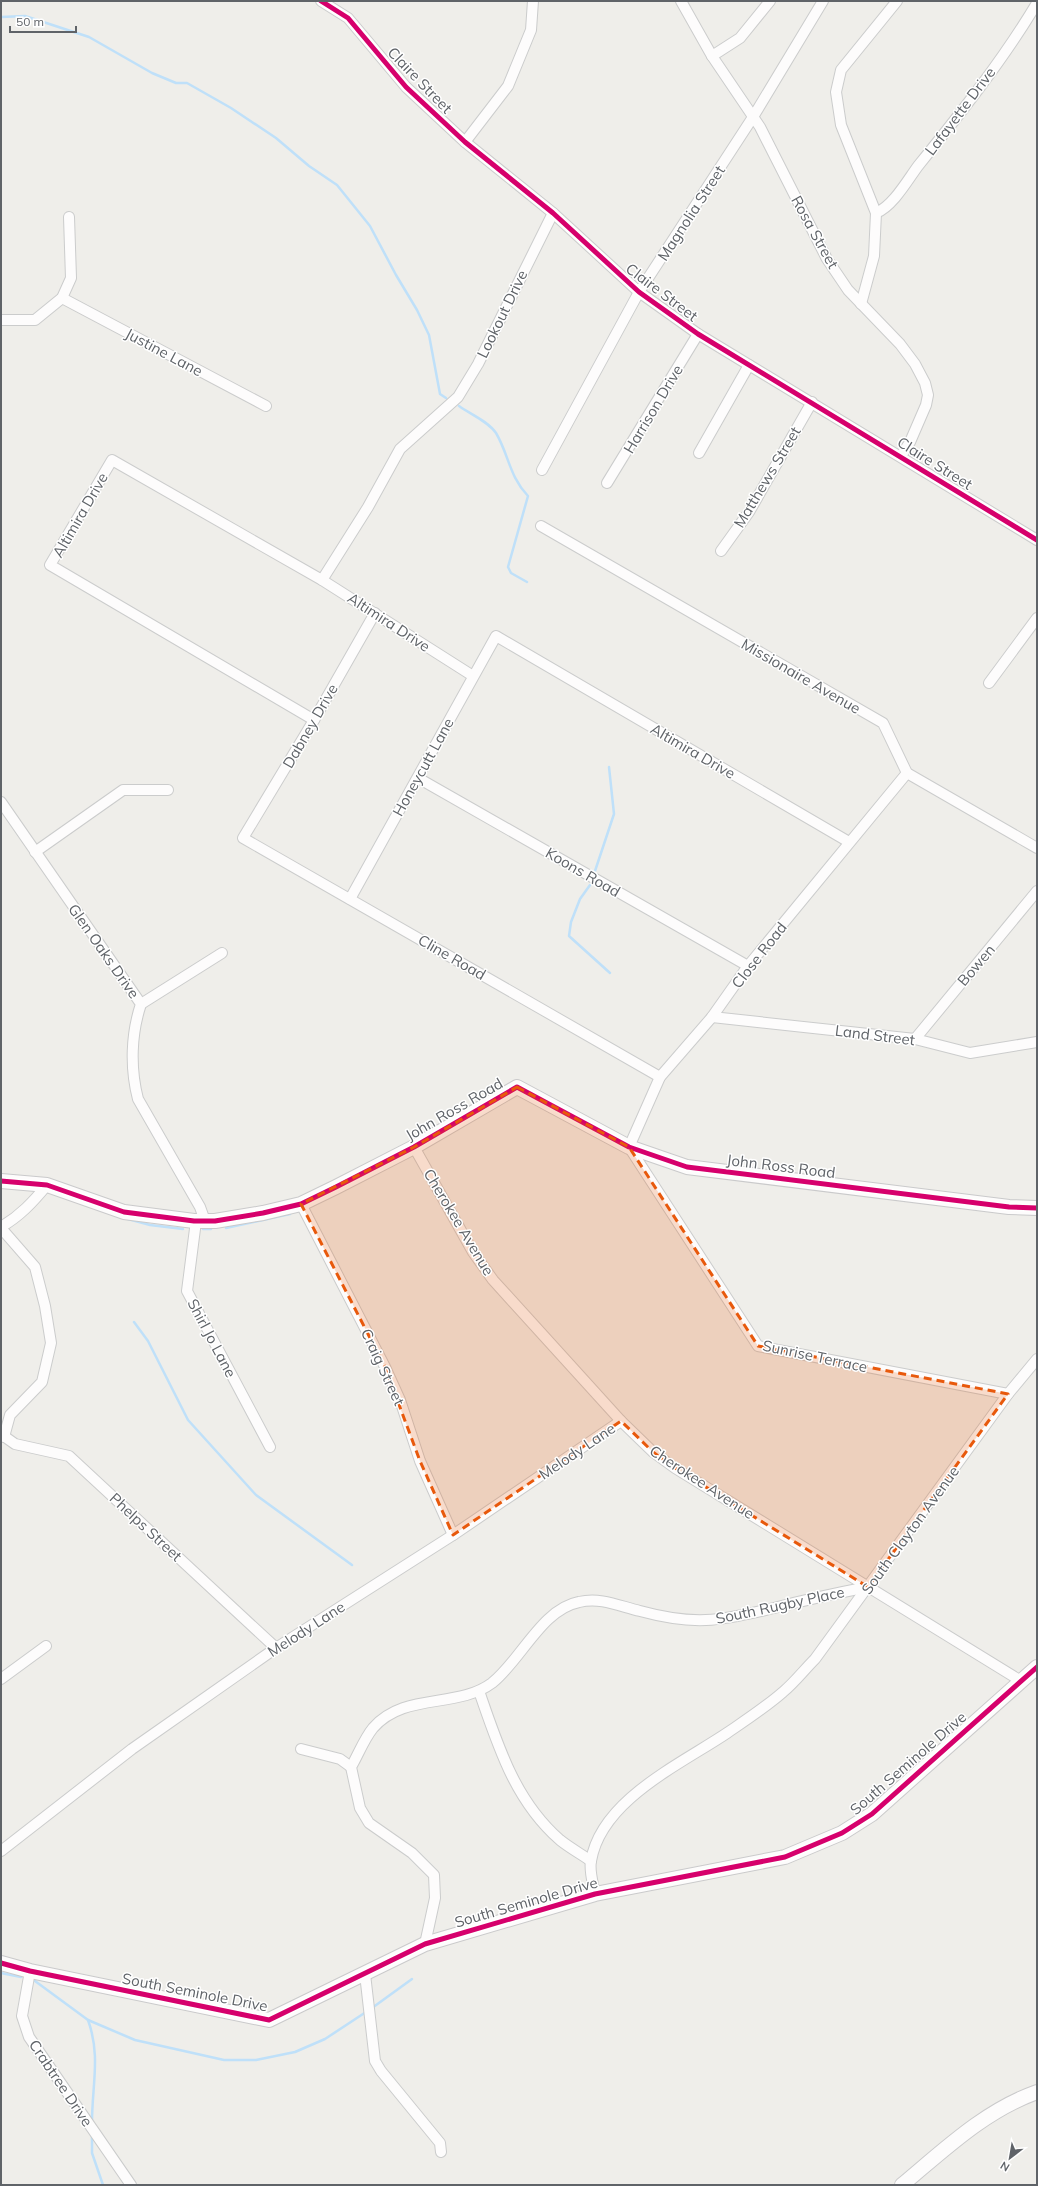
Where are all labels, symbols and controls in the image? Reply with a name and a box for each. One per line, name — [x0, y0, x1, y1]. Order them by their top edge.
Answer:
scale bar — [10, 8, 76, 34]
text: 50 m — [16, 14, 44, 29]
street label: Claire Street — [384, 43, 456, 117]
street label: Lafayette Drive — [921, 63, 999, 159]
street label: Magnolia Street — [653, 162, 729, 264]
street label: Rosa Street — [787, 192, 843, 272]
street label: Claire Street — [622, 259, 702, 325]
street label: Lookout Drive — [473, 267, 531, 361]
street label: Justine Lane — [122, 324, 206, 380]
street label: Harrison Drive — [619, 361, 687, 457]
street label: Matthews Street — [729, 423, 805, 531]
street label: Claire Street — [894, 432, 976, 494]
street label: Altimira Drive — [48, 469, 112, 561]
street label: Altimira Drive — [344, 588, 434, 656]
street label: Missionaire Avenue — [738, 634, 864, 718]
street label: Dabney Drive — [278, 680, 342, 772]
street label: Honeycutt Lane — [388, 715, 458, 819]
street label: Altimira Drive — [647, 719, 739, 783]
street label: Koons Road — [542, 843, 624, 901]
street label: Glen Oaks Drive — [64, 900, 144, 1002]
street label: Close Road — [727, 918, 791, 992]
street label: Cline Road — [415, 930, 489, 984]
street label: Bowen — [953, 940, 999, 990]
street label: Land Street — [834, 1021, 916, 1049]
street label: John Ross Road — [402, 1073, 506, 1145]
street label: John Ross Road — [726, 1150, 836, 1182]
street label: Cherokee Avenue — [420, 1165, 498, 1279]
street label: Shirl Jo Lane — [183, 1295, 241, 1381]
street label: Craig Street — [357, 1326, 409, 1408]
street label: Sunrise Terrace — [761, 1336, 869, 1376]
street label: Melody Lane — [535, 1418, 619, 1484]
street label: Cherokee Avenue — [646, 1441, 758, 1523]
street label: South Clayton Avenue — [857, 1462, 963, 1598]
street label: Phelps Street — [106, 1489, 186, 1565]
street label: South Rugby Place — [714, 1582, 846, 1628]
street label: Melody Lane — [264, 1597, 348, 1661]
street label: South Seminole Drive — [846, 1707, 970, 1819]
street label: South Seminole Drive — [452, 1872, 600, 1932]
street label: South Seminole Drive — [121, 1969, 269, 2015]
street label: Crabtree Drive — [25, 2036, 97, 2130]
north arrow — [990, 2138, 1030, 2178]
text: N — [998, 2158, 1012, 2175]

